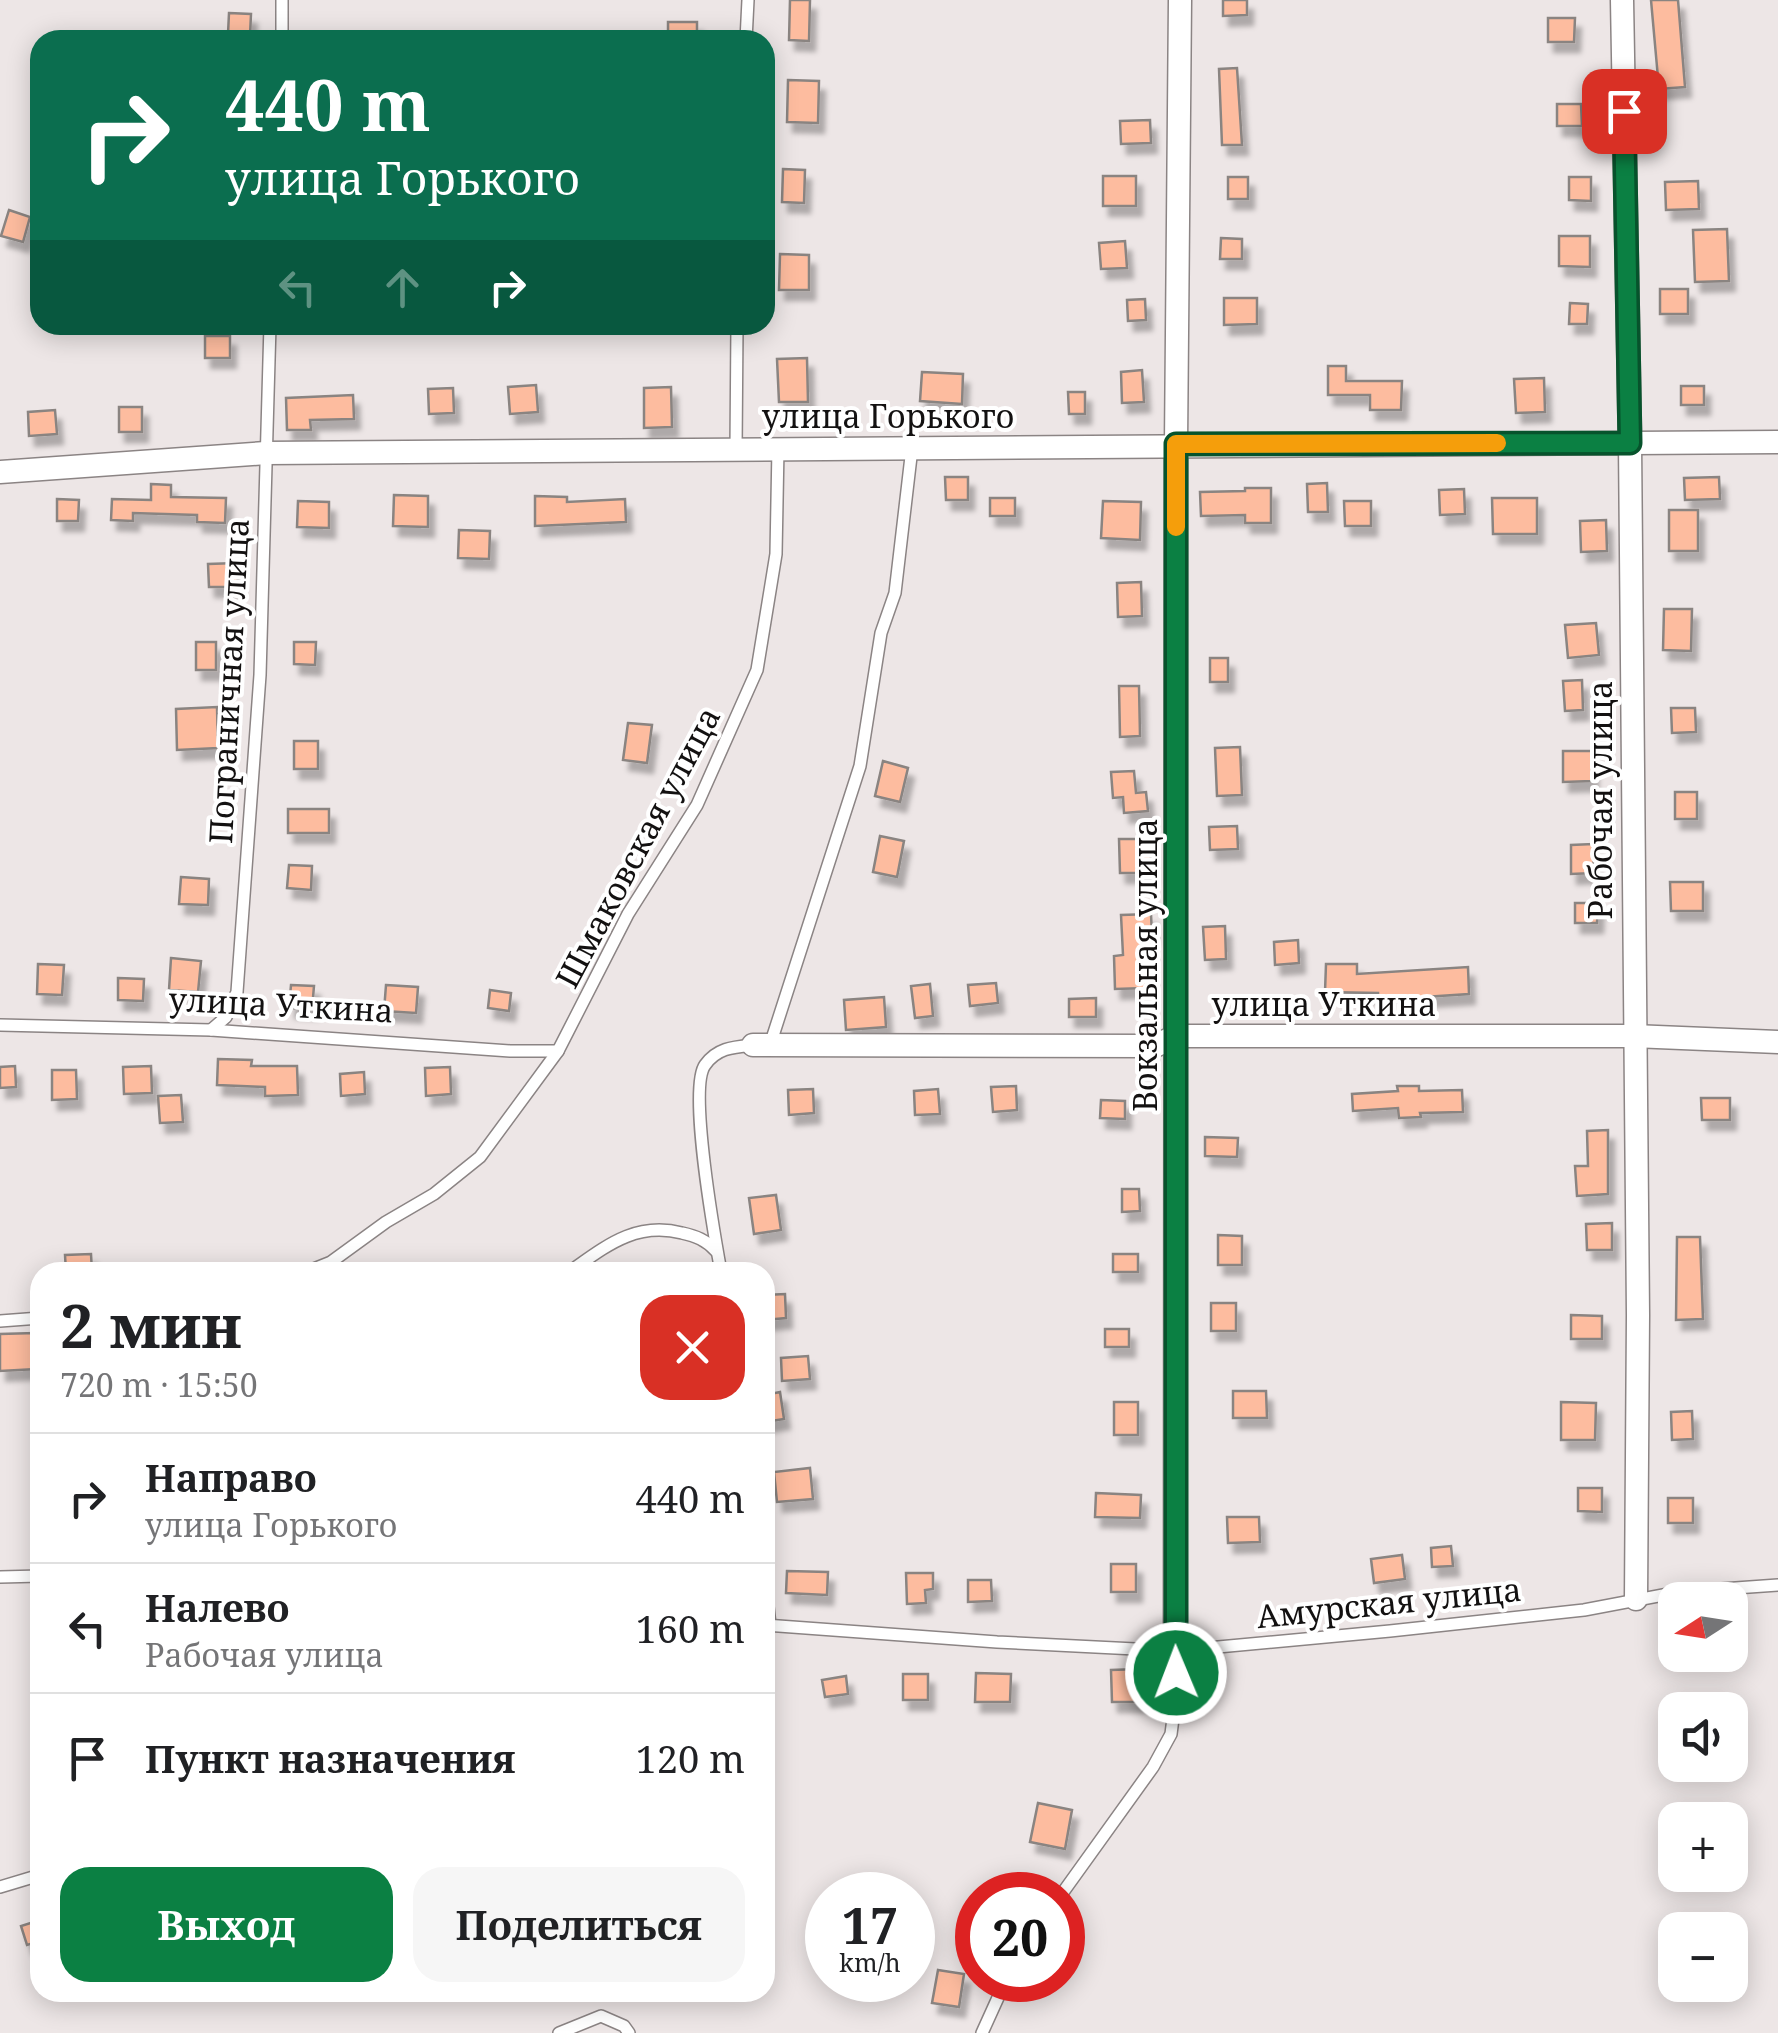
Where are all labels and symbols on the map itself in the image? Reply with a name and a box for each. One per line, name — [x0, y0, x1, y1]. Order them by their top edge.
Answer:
pin — [1582, 69, 1667, 154]
street label: улица Горького — [762, 394, 1014, 437]
street label: Пограничная улица — [198, 517, 258, 845]
street label: Рабочая улица — [1578, 681, 1621, 919]
street label: Шмаковская улица — [545, 699, 729, 995]
street label: Вокзальная улица — [1123, 818, 1166, 1112]
street label: улица Уткина — [167, 977, 395, 1031]
street label: улица Уткина — [1211, 982, 1437, 1025]
street label: Амурская улица — [1255, 1567, 1523, 1637]
north arrow — [1658, 1582, 1748, 1672]
position arrow — [1124, 1621, 1228, 1725]
speed limit sign: 20 — [955, 1872, 1085, 2002]

